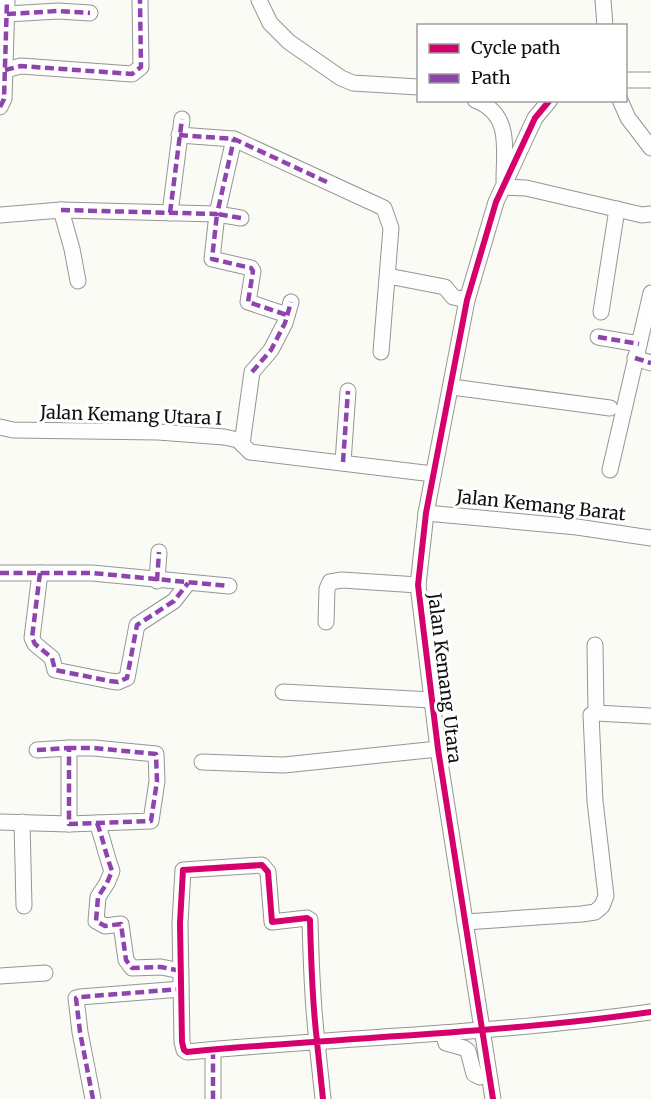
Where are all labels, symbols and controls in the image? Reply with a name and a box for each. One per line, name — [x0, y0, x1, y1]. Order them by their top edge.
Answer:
legend — [417, 24, 627, 102]
text: Cycle path — [471, 36, 561, 59]
text: Path — [471, 66, 511, 89]
street label: Jalan Kemang Utara I — [39, 400, 222, 430]
street label: Jalan Kemang Barat — [454, 485, 627, 525]
street label: Jalan Kemang Utara — [423, 591, 467, 765]

